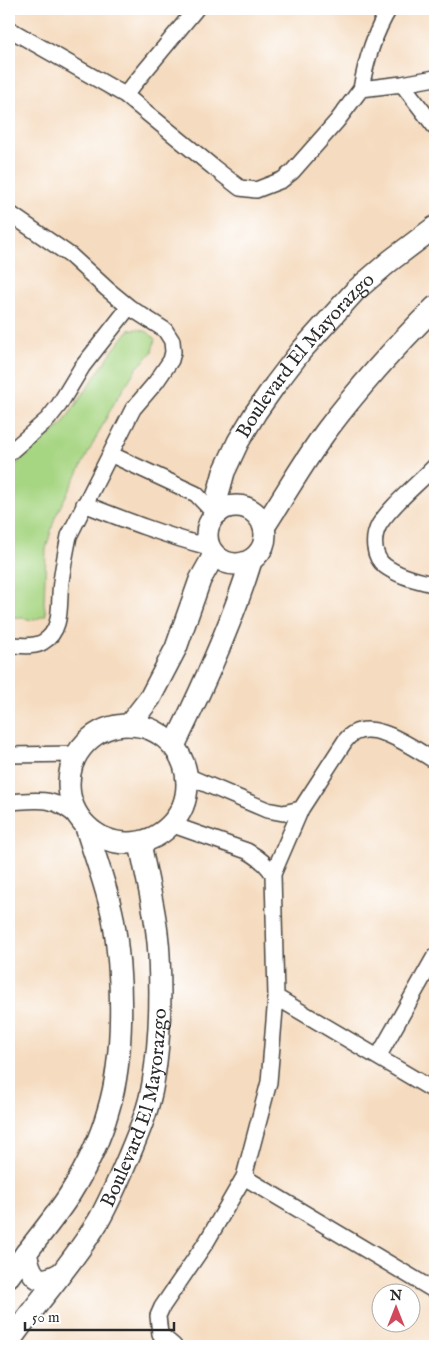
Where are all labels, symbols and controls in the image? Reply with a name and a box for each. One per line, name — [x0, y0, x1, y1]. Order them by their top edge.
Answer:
street label: Boulevard El Mayorazgo — [231, 267, 380, 443]
street label: Boulevard El Mayorazgo — [95, 1008, 172, 1211]
north arrow — [372, 1282, 422, 1332]
text: N — [389, 1287, 402, 1305]
scale bar — [25, 1300, 174, 1332]
text: 50 m — [32, 1308, 60, 1327]

